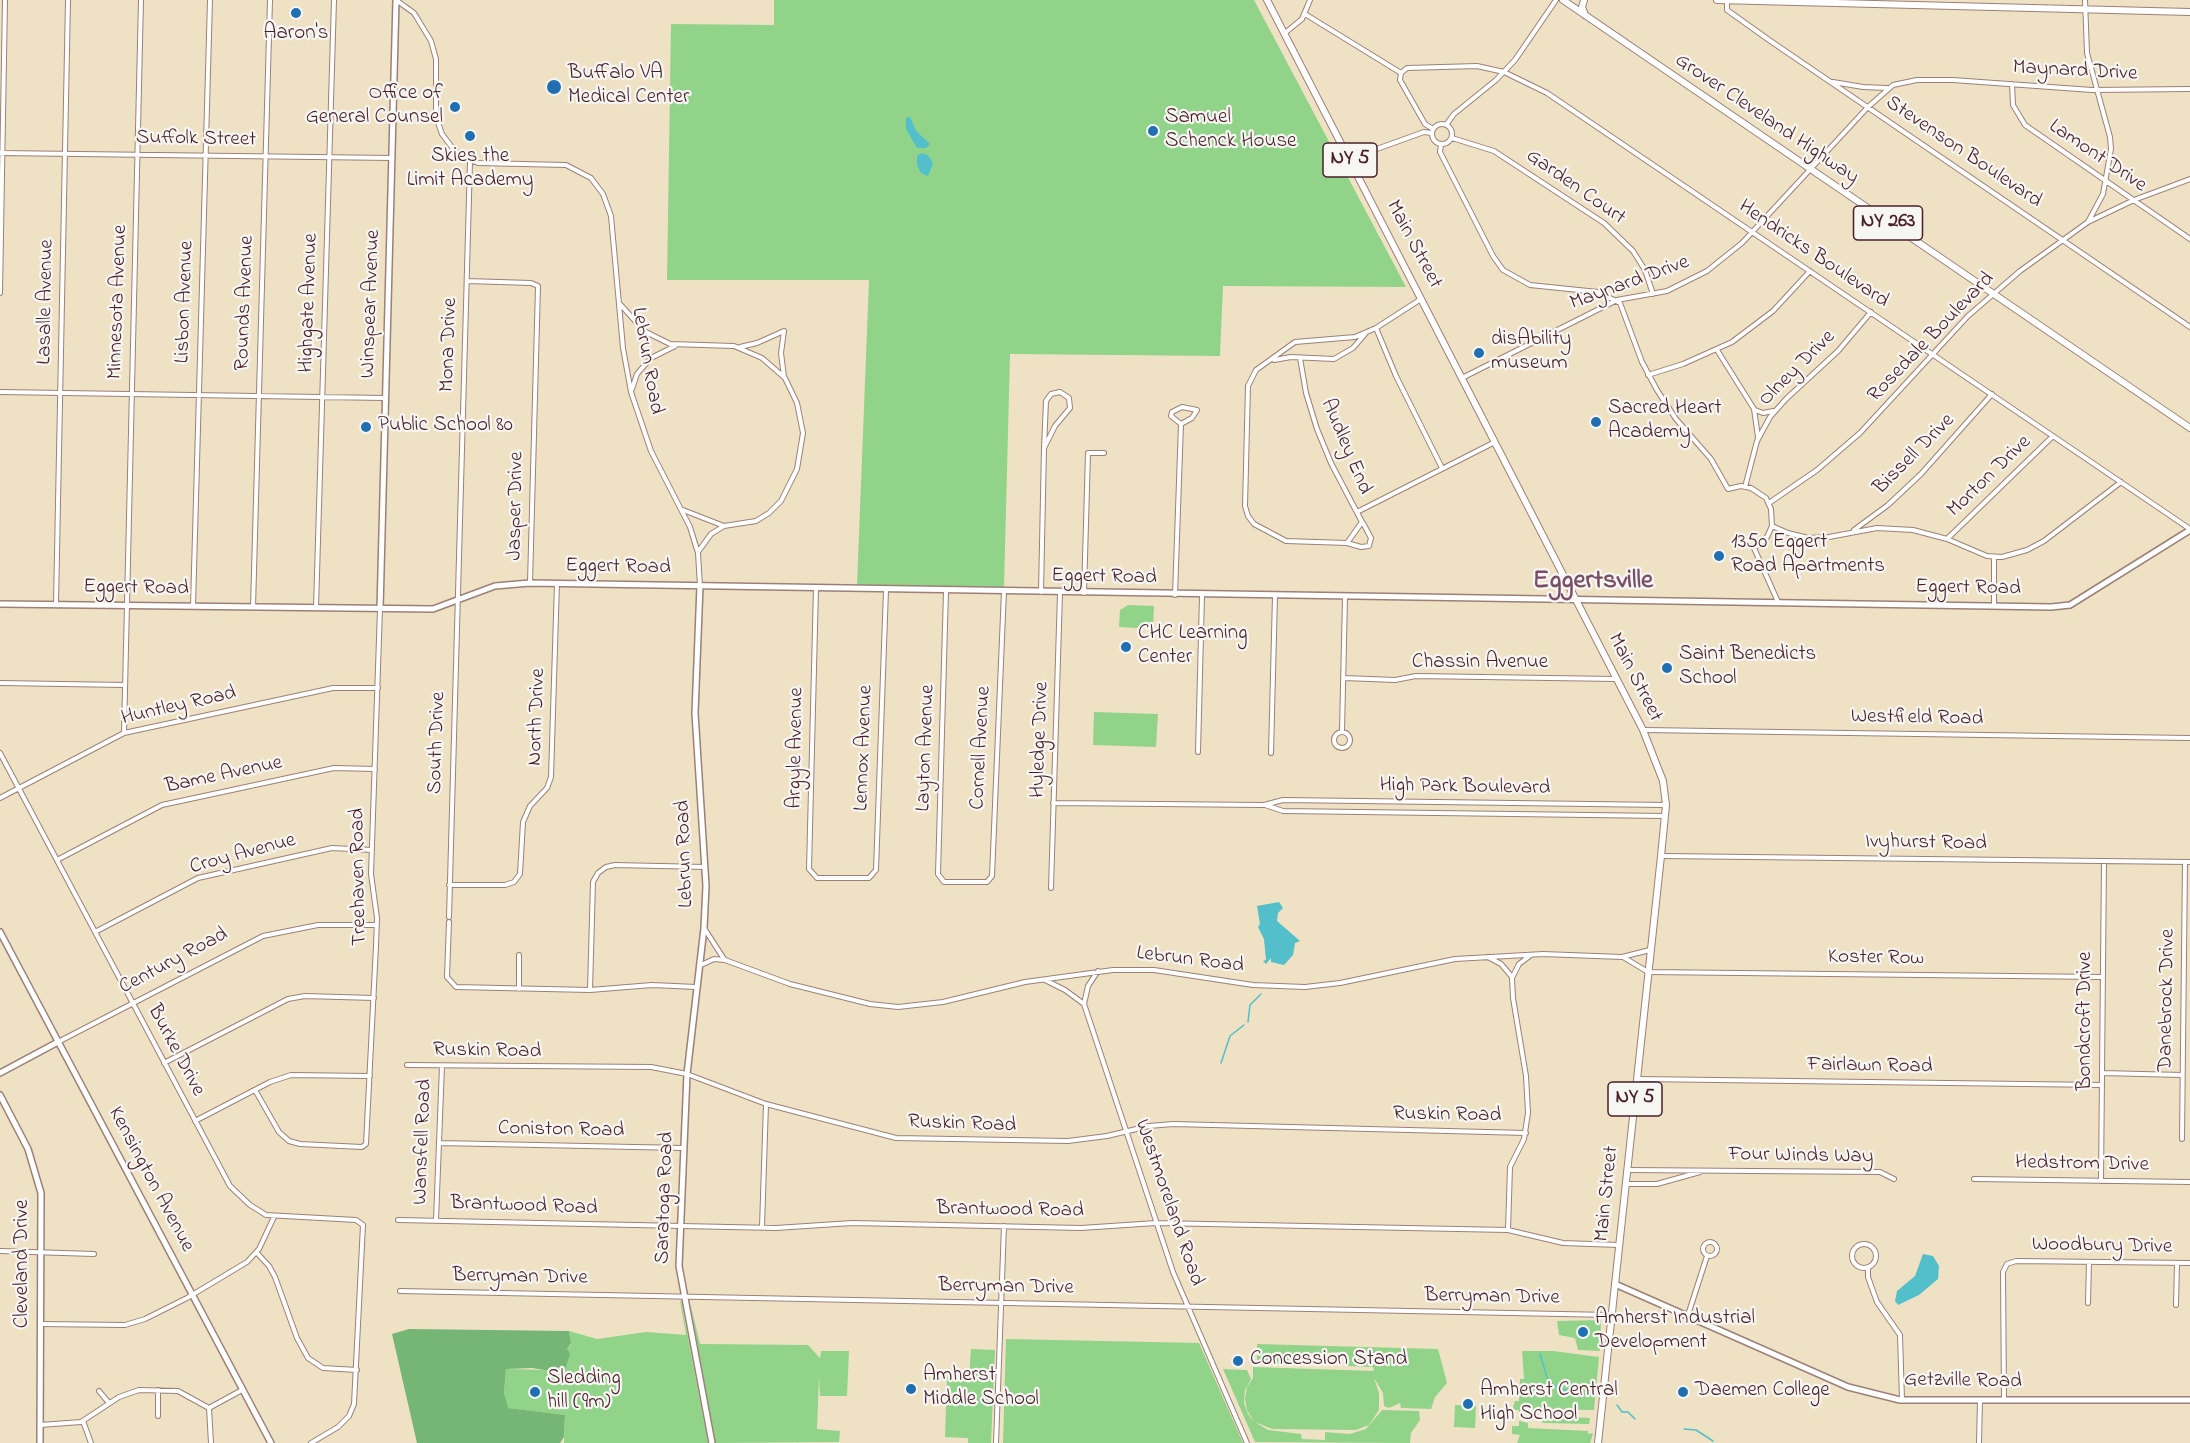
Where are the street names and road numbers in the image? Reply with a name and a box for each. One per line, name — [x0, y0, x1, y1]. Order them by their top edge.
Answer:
street label: Grover Cleveland Highway — [1669, 49, 1863, 191]
street label: Maynard Drive — [2012, 56, 2138, 88]
street label: Stevenson Boulevard — [1880, 91, 2046, 215]
street label: Lamont Drive — [2043, 115, 2151, 199]
street label: Suffolk Street — [136, 126, 256, 154]
road number: NY 5 — [1323, 143, 1377, 177]
street label: Garden Court — [1520, 144, 1630, 232]
street label: Hendricks Boulevard — [1733, 195, 1893, 315]
street label: Main Street — [1379, 197, 1447, 293]
road number: NY 263 — [1854, 206, 1922, 240]
street label: Minnesota Avenue — [104, 224, 134, 380]
street label: Winspear Avenue — [357, 229, 387, 379]
street label: Highgate Avenue — [295, 233, 325, 373]
street label: Rounds Avenue — [231, 235, 261, 371]
street label: Lasalle Avenue — [33, 239, 61, 365]
street label: Lisbon Avenue — [171, 240, 201, 364]
street label: Maynard Drive — [1567, 251, 1693, 317]
street label: Rosedale Boulevard — [1863, 268, 2001, 408]
street label: Mona Drive — [436, 297, 464, 393]
street label: Lebrun Road — [624, 306, 668, 416]
street label: Olney Drive — [1754, 325, 1842, 413]
street label: Audley End — [1314, 395, 1376, 499]
street label: Bissell Drive — [1869, 409, 1961, 501]
street label: Morton Drive — [1943, 431, 2037, 523]
street label: Jasper Drive — [503, 451, 531, 561]
street label: Eggert Road — [565, 554, 671, 582]
street label: Eggert Road — [1051, 564, 1157, 592]
street label: Eggert Road — [83, 575, 189, 603]
street label: Eggert Road — [1915, 575, 2021, 603]
street label: Main Street — [1601, 629, 1667, 727]
street label: Chassin Avenue — [1412, 651, 1548, 677]
street label: North Drive — [524, 668, 552, 766]
street label: Hyledge Drive — [1026, 681, 1056, 799]
street label: Huntley Road — [119, 682, 239, 732]
street label: Lennox Avenue — [850, 684, 880, 812]
street label: Layton Avenue — [912, 684, 942, 812]
street label: Cornell Avenue — [966, 686, 998, 810]
street label: Argyle Avenue — [783, 687, 811, 809]
street label: South Drive — [424, 691, 452, 795]
street label: Westfield Road — [1850, 705, 1984, 733]
street label: Bame Avenue — [163, 751, 285, 801]
street label: High Park Boulevard — [1379, 774, 1551, 802]
street label: Lebrun Road — [672, 800, 700, 908]
street label: Treehaven Road — [346, 808, 374, 946]
street label: Croy Avenue — [187, 829, 299, 881]
street label: Ivyhurst Road — [1865, 830, 1987, 858]
street label: Century Road — [115, 923, 233, 1001]
street label: Danebrock Drive — [2154, 928, 2182, 1072]
street label: Lebrun Road — [1135, 942, 1245, 980]
street label: Koster Row — [1828, 946, 1924, 972]
street label: Bondcroft Drive — [2074, 951, 2100, 1091]
street label: Burke Drive — [140, 1001, 210, 1101]
street label: Ruskin Road — [433, 1038, 541, 1066]
street label: Fairlawn Road — [1807, 1053, 1933, 1081]
street label: Wansfell Road — [409, 1079, 439, 1205]
road number: NY 5 — [1608, 1082, 1662, 1116]
street label: Ruskin Road — [1393, 1102, 1501, 1130]
street label: Kensington Avenue — [101, 1103, 199, 1257]
street label: Ruskin Road — [907, 1111, 1017, 1139]
street label: Westmoreland Road — [1128, 1116, 1208, 1290]
street label: Coniston Road — [498, 1117, 624, 1145]
street label: Saratoga Road — [651, 1131, 681, 1265]
street label: Four Winds Way — [1728, 1143, 1874, 1171]
street label: Main Street — [1590, 1145, 1626, 1243]
street label: Hedstrom Drive — [2015, 1151, 2149, 1179]
street label: Brantwood Road — [450, 1192, 598, 1222]
street label: Brantwood Road — [936, 1197, 1084, 1225]
street label: Cleveland Drive — [11, 1200, 37, 1328]
street label: Woodbury Drive — [2032, 1233, 2172, 1261]
street label: Berryman Drive — [452, 1264, 588, 1292]
street label: Berryman Drive — [938, 1274, 1074, 1302]
street label: Berryman Drive — [1424, 1284, 1560, 1312]
street label: Getzville Road — [1904, 1368, 2022, 1396]

